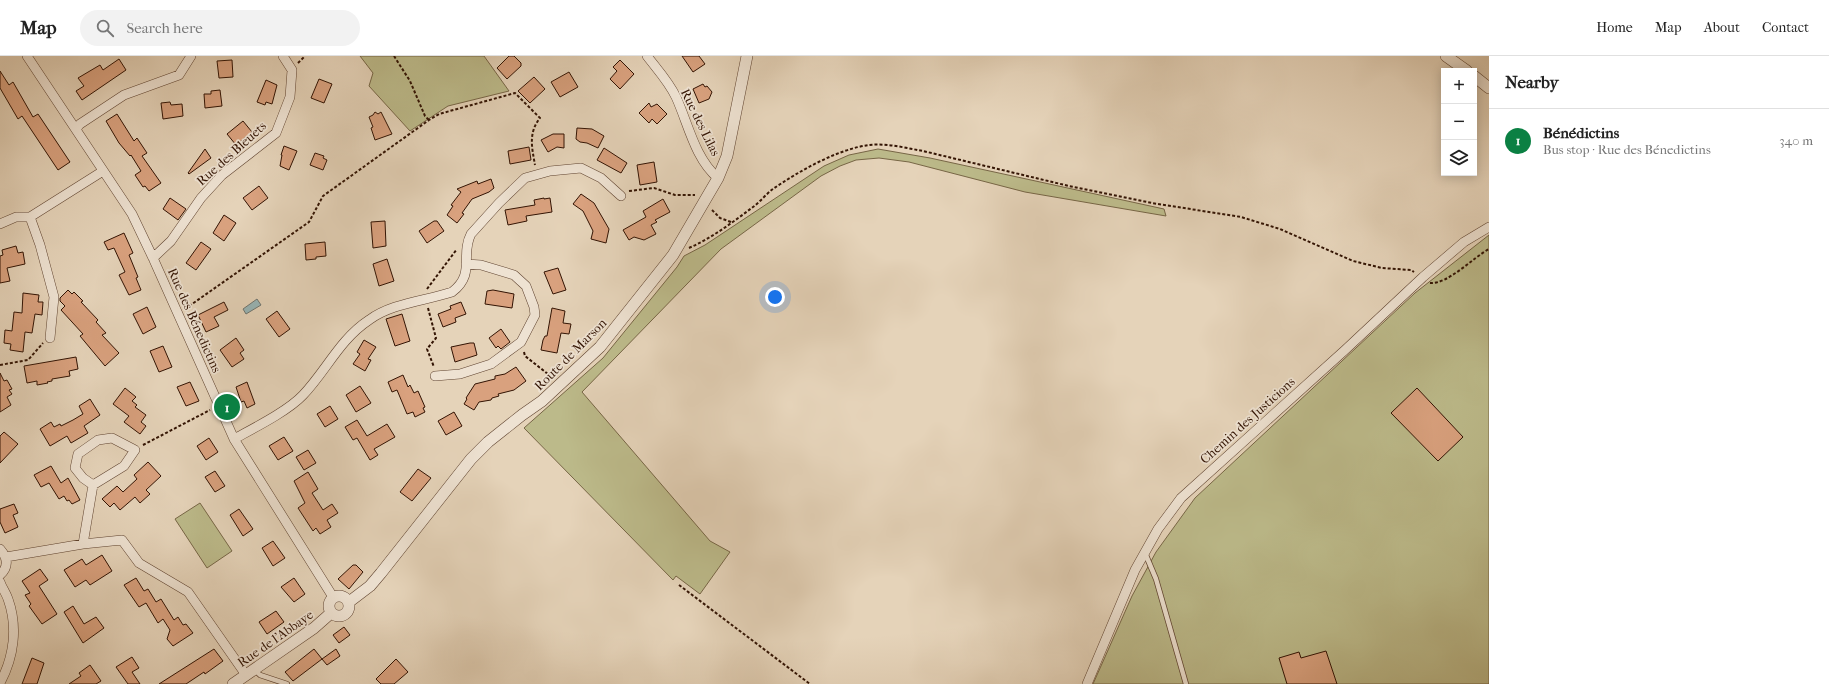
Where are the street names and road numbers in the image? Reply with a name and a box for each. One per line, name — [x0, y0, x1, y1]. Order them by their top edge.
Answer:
street label: Rue des Lilas — [678, 86, 723, 158]
street label: Rue des Bleuets — [193, 118, 269, 189]
street label: Rue des Bénedictins — [165, 266, 224, 375]
street label: Route de Marson — [531, 315, 610, 393]
street label: Chemin des Justicions — [1197, 374, 1298, 467]
street label: Rue de l'Abbaye — [235, 607, 316, 670]

